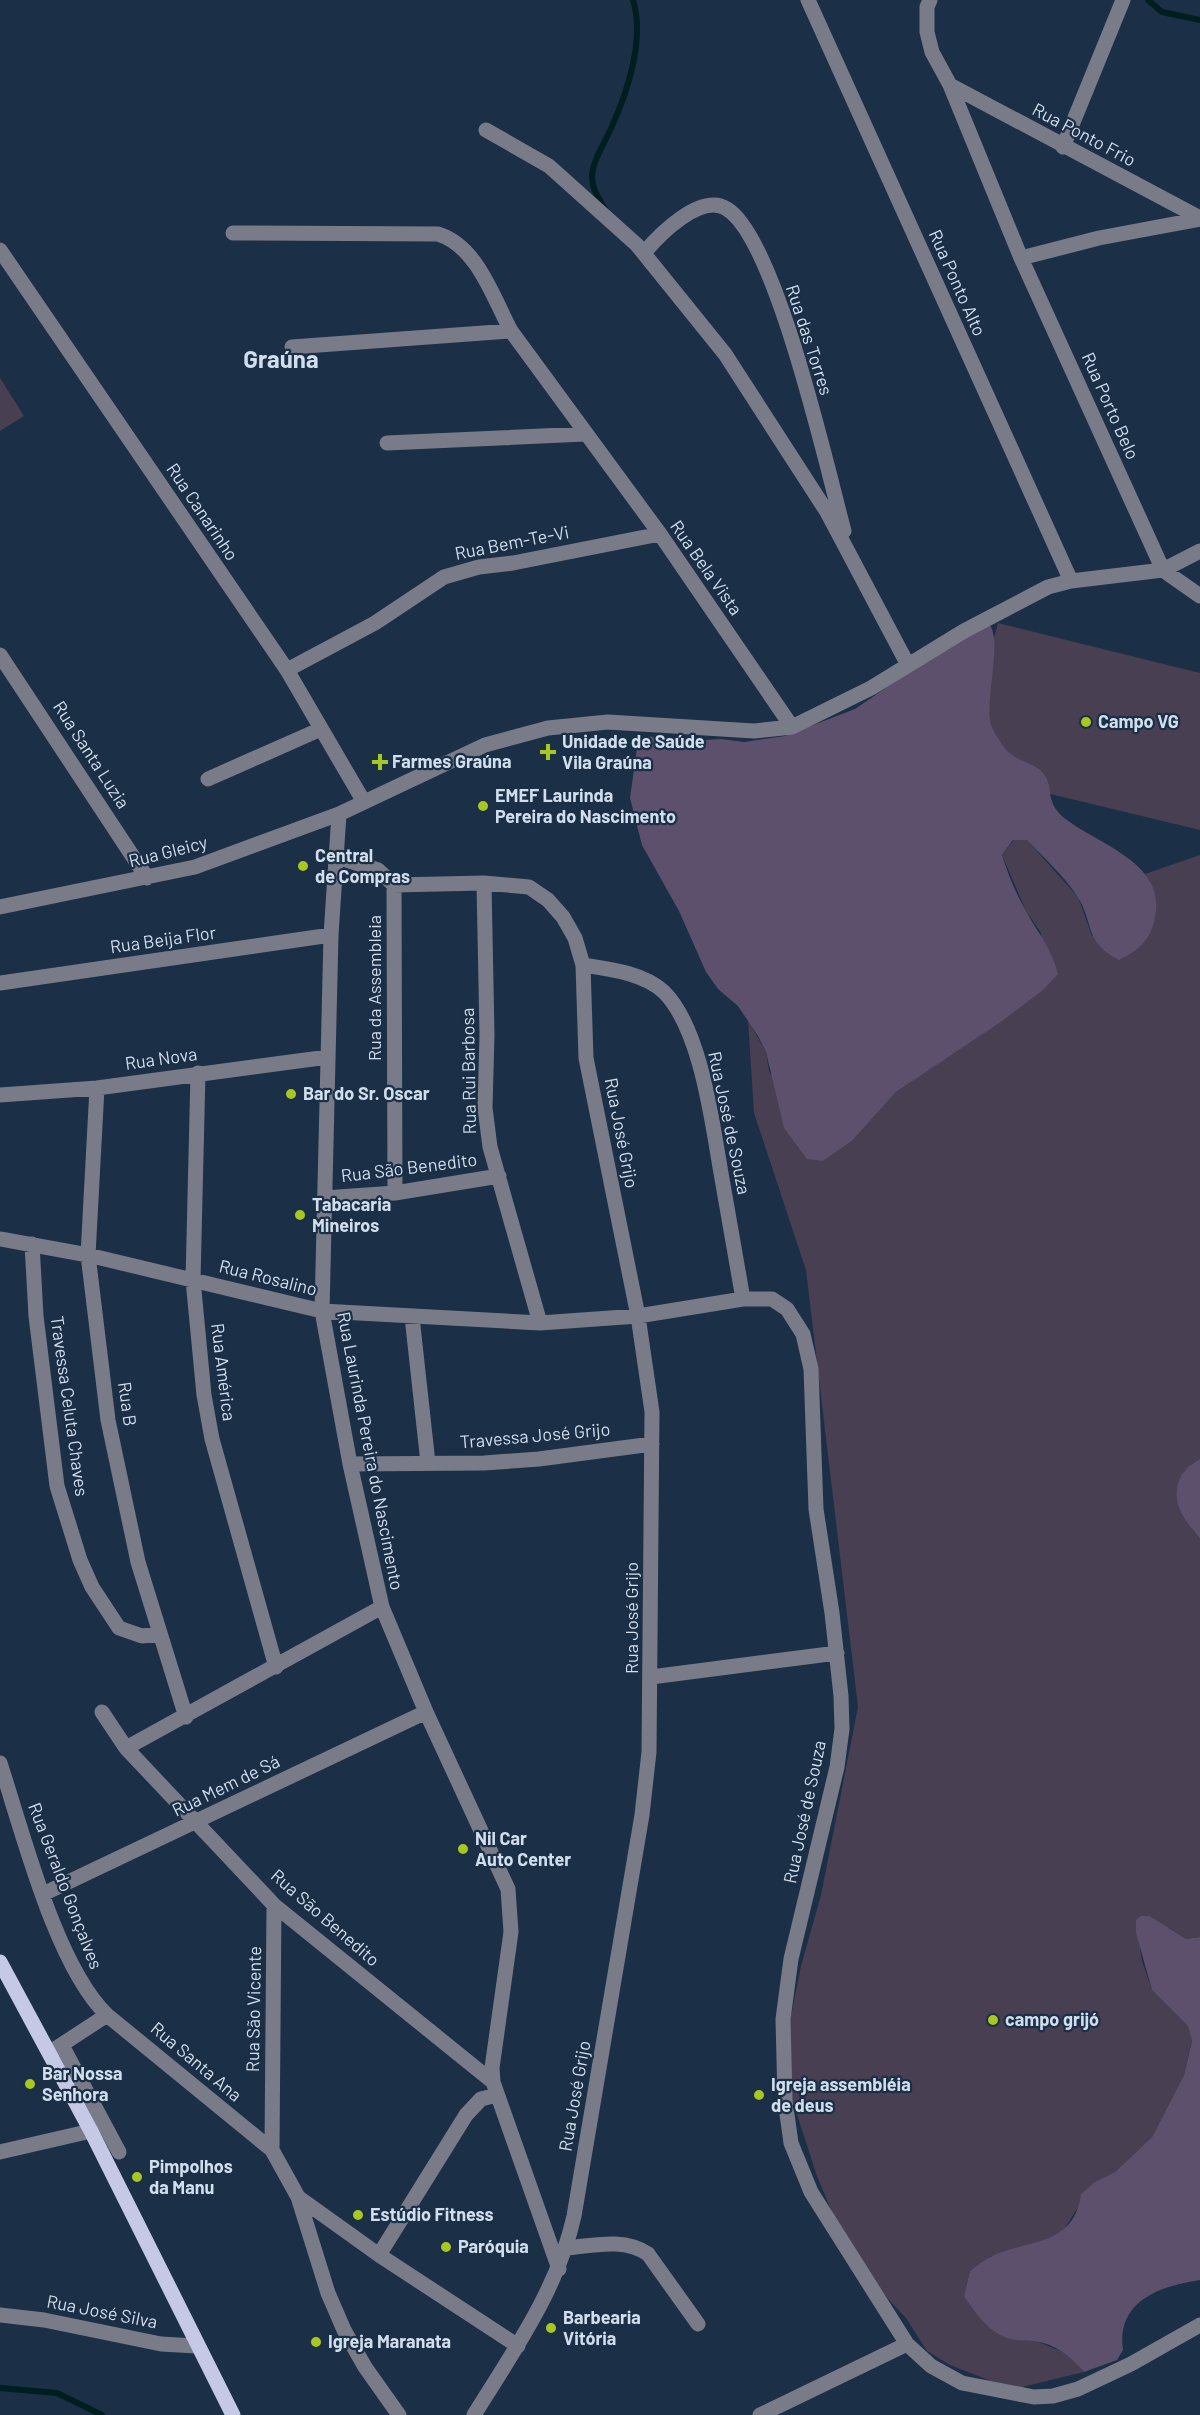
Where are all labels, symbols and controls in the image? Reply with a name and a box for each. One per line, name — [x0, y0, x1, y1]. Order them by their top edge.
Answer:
street label: Rua Ponto Frio — [1029, 98, 1140, 171]
street label: Rua Ponto Alto — [925, 226, 991, 339]
street label: Rua das Torres — [782, 282, 838, 398]
district label: Graúna — [243, 344, 319, 373]
street label: Rua Porto Belo — [1077, 349, 1144, 463]
street label: Rua Canarinho — [162, 459, 243, 564]
street label: Rua Bela Vista — [666, 516, 748, 619]
street label: Rua Bem-Te-Vi — [453, 520, 571, 564]
street label: Rua Santa Luzia — [49, 697, 135, 812]
place label: Campo VG — [1098, 710, 1179, 732]
marker: Campo VG — [1079, 715, 1093, 729]
place label: Unidade de Saúde Vila Graúna — [562, 730, 705, 773]
marker: Unidade de Saúde Vila Graúna — [539, 743, 557, 761]
place label: Farmes Graúna — [392, 750, 511, 772]
marker: Farmes Graúna — [373, 755, 387, 769]
place label: EMEF Laurinda Pereira do Nascimento — [495, 784, 676, 827]
marker: EMEF Laurinda Pereira do Nascimento — [476, 799, 490, 813]
street label: Rua Gleicy — [126, 831, 209, 871]
place label: Central de Compras — [315, 844, 410, 887]
marker: Central de Compras — [296, 859, 310, 873]
street label: Rua da Assembleia — [363, 915, 385, 1061]
street label: Rua Beija Flor — [108, 921, 218, 957]
street label: Rua Rui Barbosa — [456, 1008, 480, 1135]
street label: Rua Nova — [123, 1042, 198, 1074]
street label: Rua José de Souza — [704, 1049, 756, 1196]
street label: Rua José Grijo — [601, 1076, 643, 1190]
place label: Bar do Sr. Oscar — [303, 1082, 430, 1104]
marker: Bar do Sr. Oscar — [284, 1087, 298, 1101]
street label: Rua São Benedito — [340, 1148, 478, 1186]
place label: Tabacaria Mineiros — [312, 1193, 391, 1236]
marker: Tabacaria Mineiros — [293, 1208, 307, 1222]
street label: Rua Rosalino — [217, 1254, 320, 1300]
street label: Rua Laurinda Pereira do Nascimento — [333, 1310, 409, 1592]
street label: Travessa Celuta Chaves — [46, 1314, 94, 1498]
street label: Rua América — [207, 1322, 241, 1422]
street label: Rua B — [114, 1380, 142, 1428]
street label: Travessa José Grijo — [459, 1417, 611, 1453]
street label: Rua José Grijo — [620, 1562, 642, 1674]
street label: Rua José de Souza — [778, 1738, 830, 1885]
street label: Rua Mem de Sá — [168, 1750, 283, 1821]
street label: Rua Geraldo Gonçalves — [24, 1799, 108, 1972]
place label: Nil Car Auto Center — [475, 1827, 571, 1870]
marker: Nil Car Auto Center — [456, 1842, 470, 1856]
street label: Rua São Benedito — [267, 1864, 385, 1970]
street label: Rua São Vicente — [241, 1946, 265, 2072]
place label: campo grijó — [1005, 2008, 1099, 2030]
marker: campo grijó — [986, 2013, 1000, 2027]
street label: Rua Santa Ana — [147, 2017, 247, 2106]
street label: Rua José Grijo — [553, 2039, 595, 2153]
place label: Bar Nossa Senhora — [42, 2062, 123, 2105]
place label: Igreja assembléia de deus — [771, 2073, 911, 2116]
marker: Bar Nossa Senhora — [23, 2077, 37, 2091]
marker: Igreja assembléia de deus — [752, 2088, 766, 2102]
place label: Pimpolhos da Manu — [149, 2155, 233, 2198]
marker: Pimpolhos da Manu — [130, 2170, 144, 2184]
place label: Estúdio Fitness — [370, 2203, 494, 2225]
marker: Estúdio Fitness — [351, 2208, 365, 2222]
place label: Paróquia — [458, 2235, 529, 2257]
marker: Paróquia — [439, 2240, 453, 2254]
street label: Rua José Silva — [45, 2290, 159, 2333]
place label: Barbearia Vitória — [563, 2306, 641, 2349]
marker: Barbearia Vitória — [544, 2321, 558, 2335]
place label: Igreja Maranata — [328, 2330, 451, 2352]
marker: Igreja Maranata — [309, 2335, 323, 2349]

